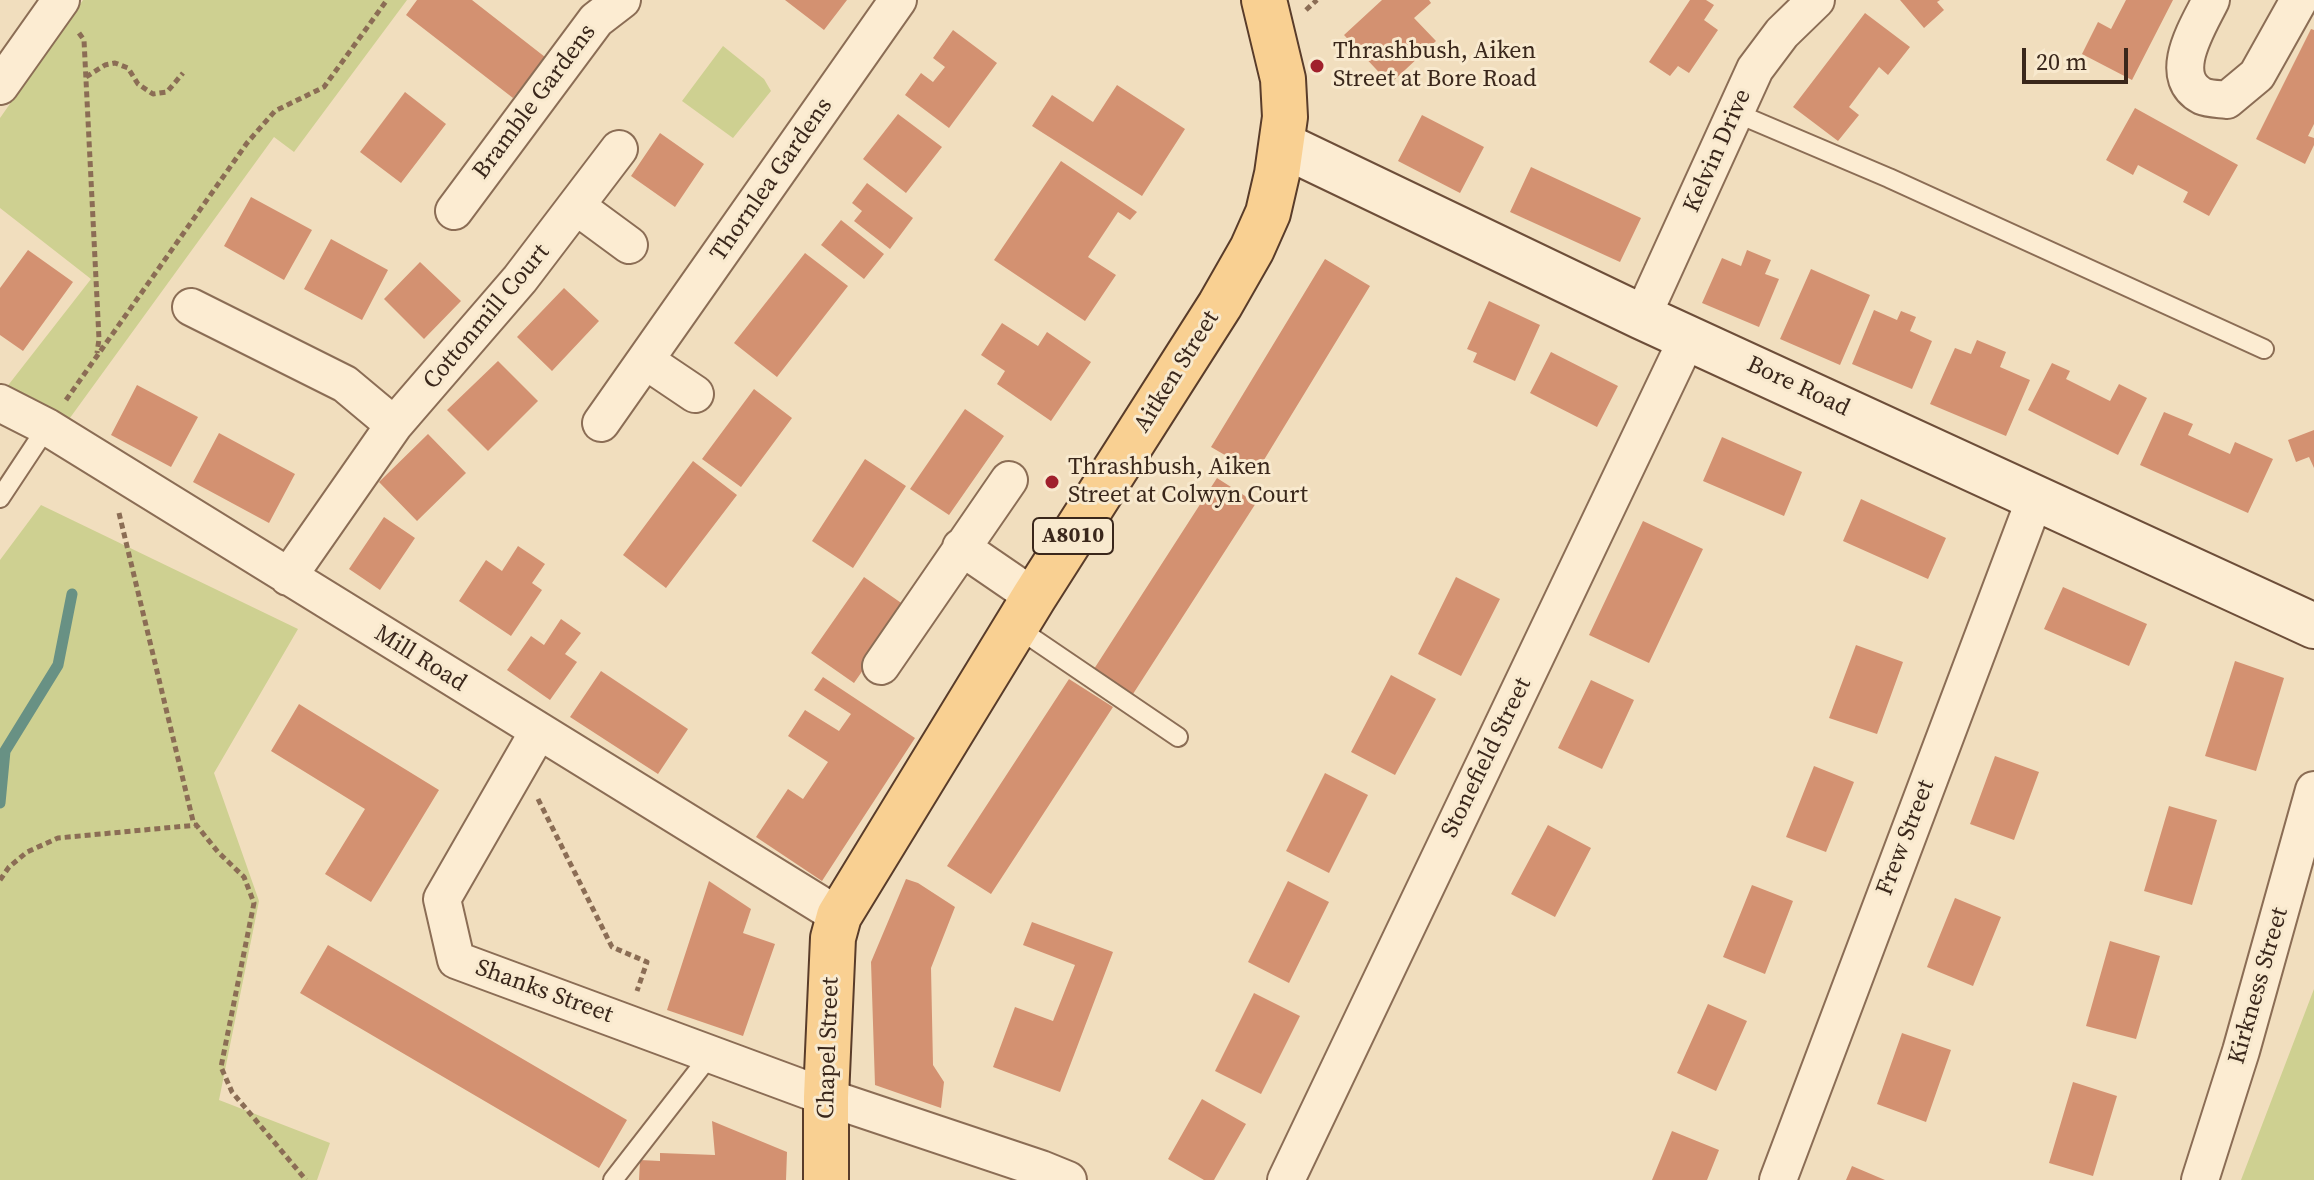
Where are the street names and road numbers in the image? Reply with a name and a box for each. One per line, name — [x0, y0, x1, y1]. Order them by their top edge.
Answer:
street label: Bramble Gardens — [467, 19, 603, 185]
street label: Kelvin Drive — [1678, 85, 1758, 217]
street label: Thornlea Gardens — [705, 93, 839, 267]
street label: Cottonmill Court — [418, 239, 556, 395]
street label: Aitken Street — [1128, 306, 1226, 438]
street label: Bore Road — [1742, 351, 1854, 423]
road number: A8010 — [1033, 518, 1113, 554]
street label: Mill Road — [369, 619, 471, 699]
street label: Stonefield Street — [1436, 673, 1538, 843]
street label: Frew Street — [1871, 776, 1941, 900]
street label: Kirkness Street — [2223, 904, 2295, 1068]
street label: Shanks Street — [471, 954, 617, 1030]
street label: Chapel Street — [812, 977, 846, 1119]

